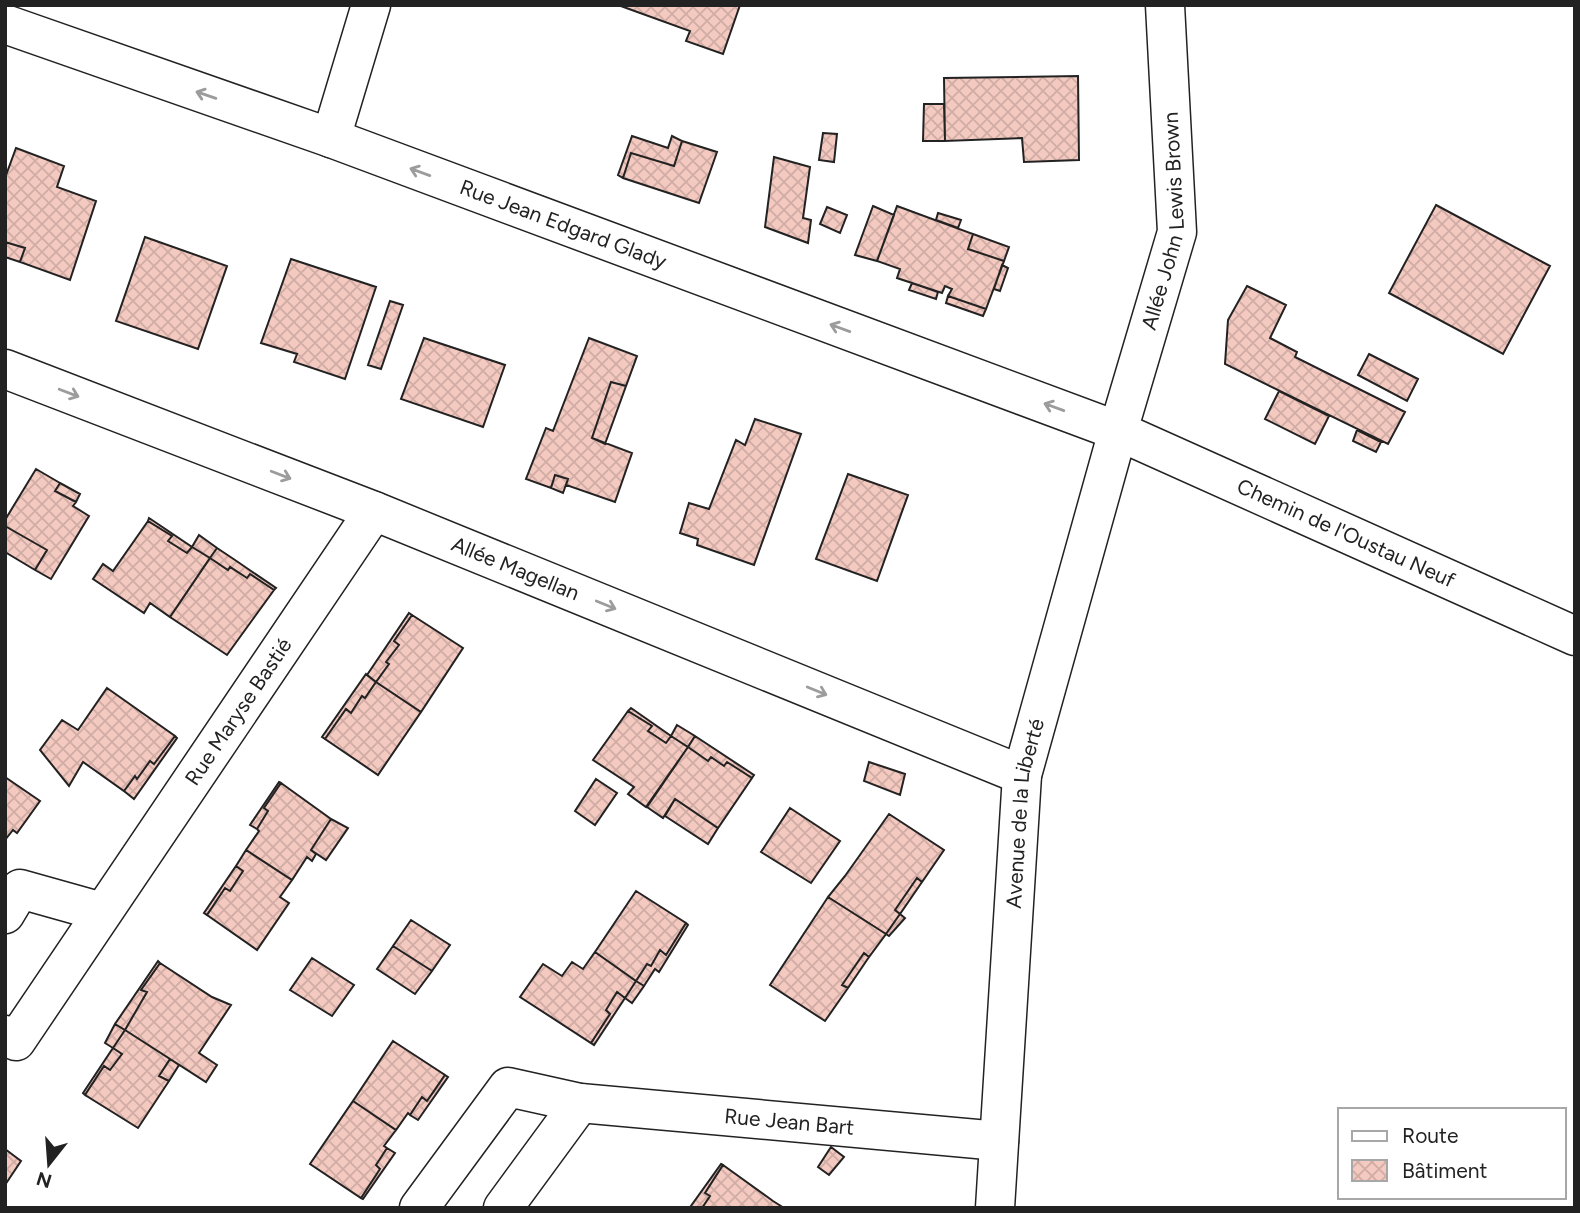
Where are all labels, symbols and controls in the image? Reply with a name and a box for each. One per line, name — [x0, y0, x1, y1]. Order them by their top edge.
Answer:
one-way arrow — [196, 88, 218, 100]
street label: Allée John Lewis Brown — [1136, 111, 1189, 333]
one-way arrow — [410, 165, 432, 177]
street label: Rue Jean Edgard Glady — [456, 174, 670, 274]
one-way arrow — [830, 321, 852, 333]
one-way arrow — [57, 388, 79, 401]
one-way arrow — [1043, 400, 1065, 412]
one-way arrow — [270, 470, 292, 483]
street label: Chemin de l'Oustau Neuf — [1233, 473, 1459, 593]
street label: Allée Magellan — [448, 531, 583, 605]
one-way arrow — [595, 600, 616, 613]
street label: Rue Maryse Bastié — [179, 633, 297, 790]
one-way arrow — [805, 686, 827, 699]
street label: Avenue de la Liberté — [1001, 716, 1049, 909]
street label: Rue Jean Bart — [723, 1103, 855, 1140]
legend — [1338, 1108, 1566, 1199]
text: Route — [1402, 1123, 1458, 1148]
north arrow — [14, 1129, 84, 1199]
text: Bâtiment — [1402, 1158, 1487, 1183]
text: N — [34, 1167, 55, 1193]

